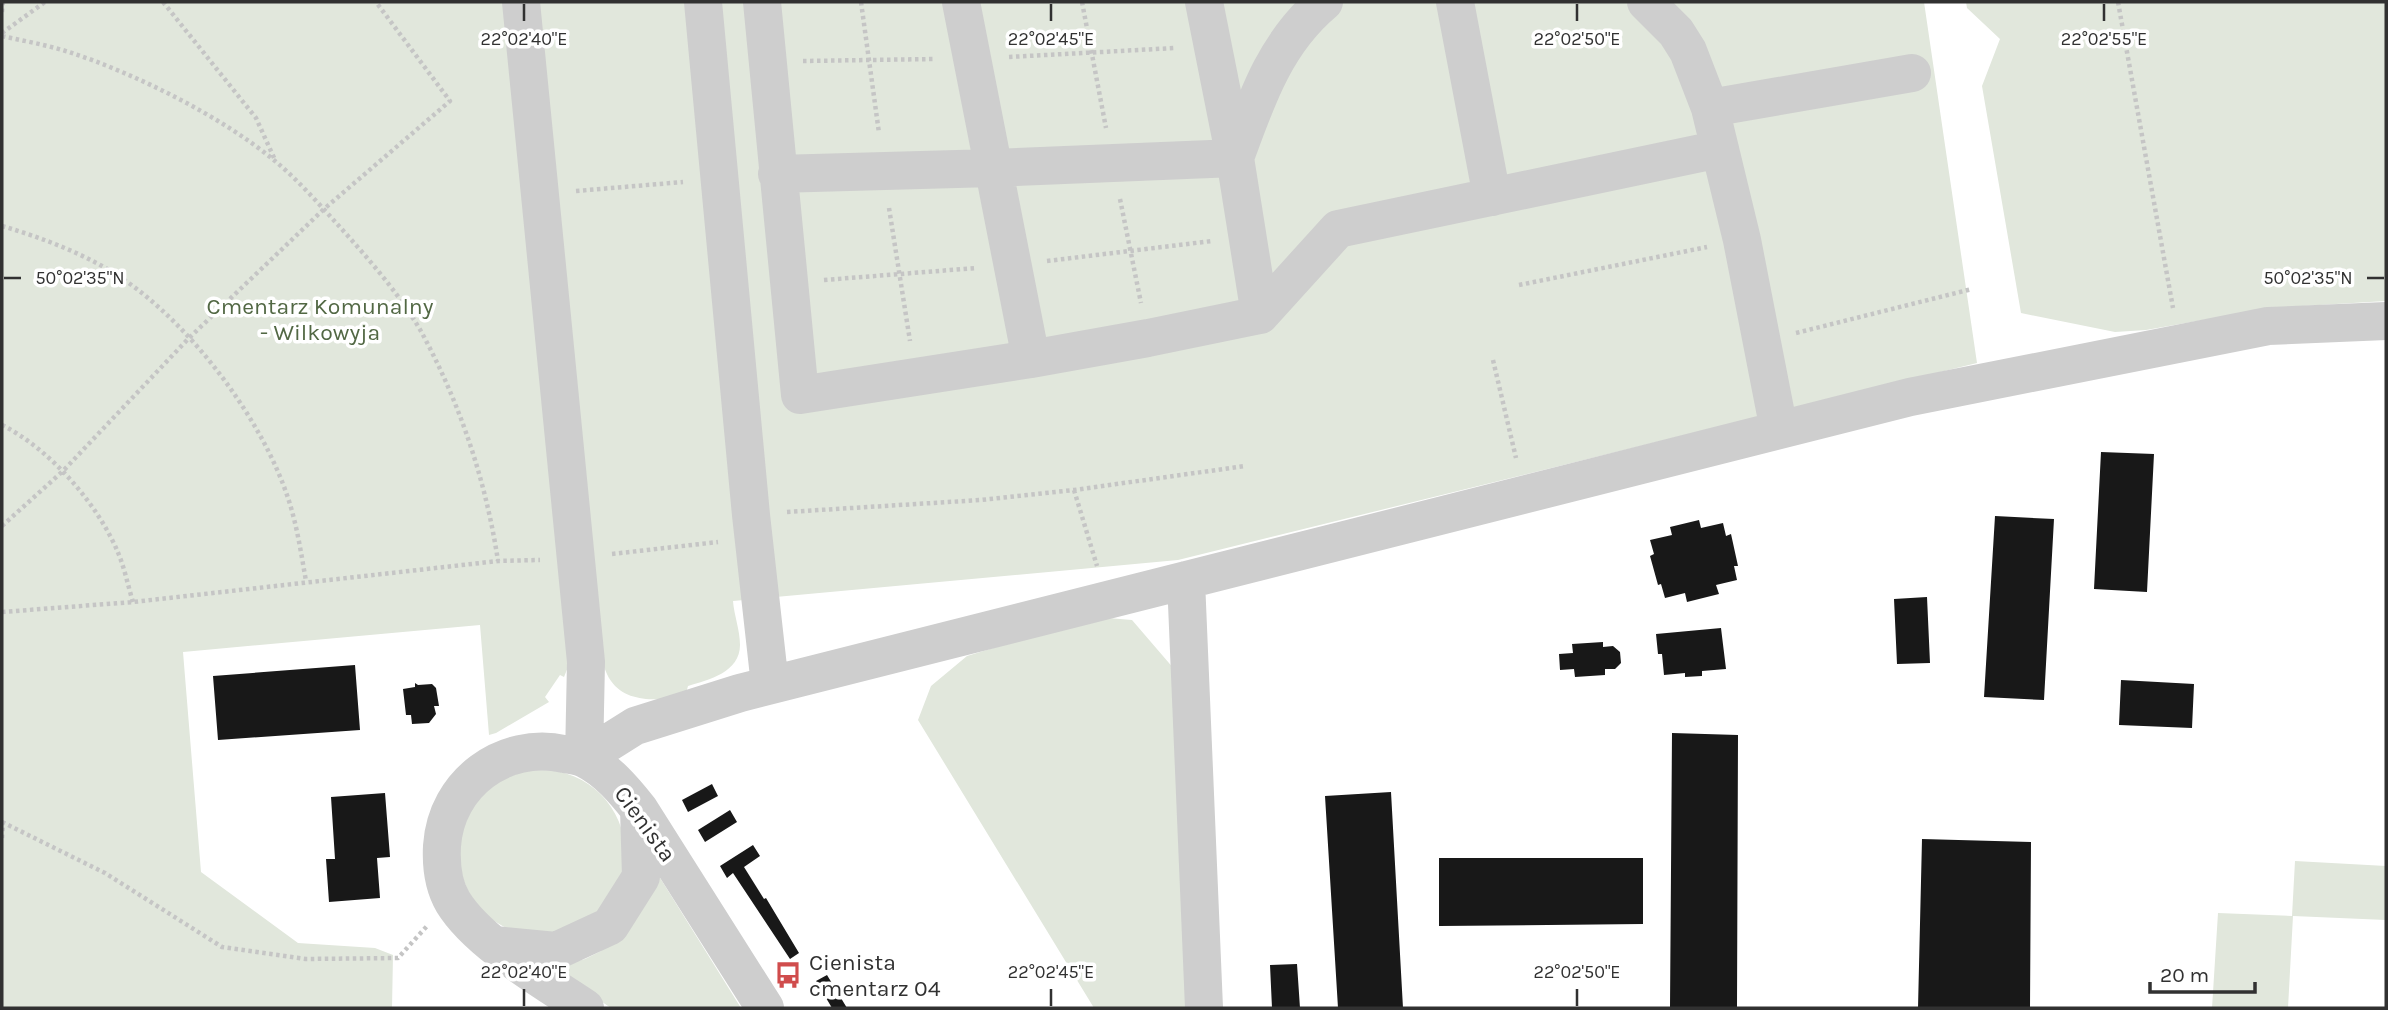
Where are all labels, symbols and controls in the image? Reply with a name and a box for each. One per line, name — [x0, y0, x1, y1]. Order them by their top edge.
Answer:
text: 22°02'40"E — [481, 28, 567, 50]
text: 22°02'45"E — [1008, 28, 1094, 50]
text: 22°02'50"E — [1534, 28, 1621, 50]
text: 22°02'55"E — [2061, 28, 2147, 50]
text: 50°02'35"N — [35, 267, 125, 289]
text: 50°02'35"N — [2263, 267, 2353, 289]
park label: Cmentarz Komunalny - Wilkowyja — [207, 293, 434, 346]
street label: Cienista — [609, 781, 681, 867]
place label: Cienista cmentarz 04 — [809, 949, 941, 1002]
scale bar — [2150, 950, 2255, 994]
bus stop icon: Cienista cmentarz 04 — [773, 960, 803, 990]
text: 22°02'40"E — [481, 961, 567, 983]
text: 22°02'45"E — [1008, 961, 1094, 983]
text: 22°02'50"E — [1534, 961, 1621, 983]
text: 20 m — [2160, 963, 2209, 987]

